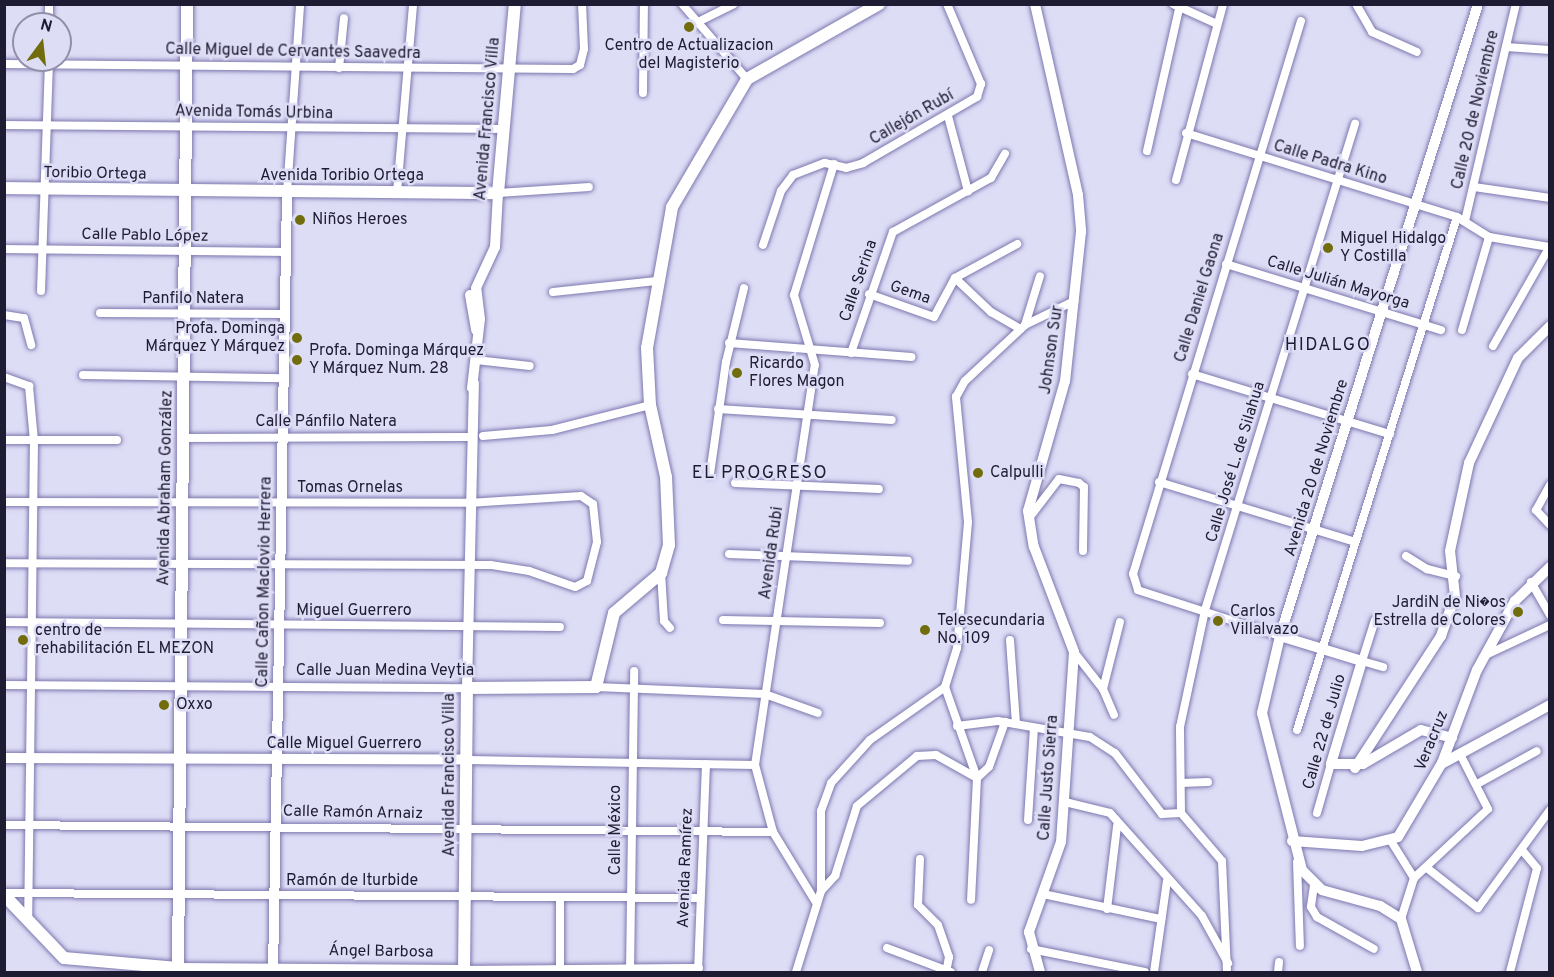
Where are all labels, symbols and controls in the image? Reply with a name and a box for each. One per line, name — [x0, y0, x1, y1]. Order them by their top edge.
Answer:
north arrow — [12, 12, 72, 72]
text: N — [38, 15, 54, 38]
marker: Centro de Actualizacion del Magisterio — [682, 20, 696, 34]
street label: Calle 20 de Noviembre — [1448, 29, 1504, 191]
street label: Avenida Francisco Villa — [471, 36, 505, 202]
place label: Centro de Actualizacion del Magisterio — [604, 36, 774, 74]
street label: Calle Miguel de Cervantes Saavedra — [165, 40, 421, 64]
street label: Callejón Rubí — [867, 86, 957, 150]
street label: Avenida Tomás Urbina — [174, 102, 334, 124]
street label: Calle Padra Kino — [1271, 137, 1389, 189]
street label: Toribio Ortega — [43, 164, 147, 184]
street label: Avenida Toribio Ortega — [260, 166, 424, 186]
place label: Niños Heroes — [312, 210, 407, 230]
marker: Niños Heroes — [293, 213, 307, 227]
street label: Calle Pablo López — [81, 225, 209, 247]
place label: Miguel Hidalgo Y Costilla — [1340, 229, 1446, 267]
street label: Calle Daniel Gaona — [1171, 231, 1229, 365]
street label: Calle Serina — [836, 238, 882, 324]
marker: Miguel Hidalgo Y Costilla — [1321, 241, 1335, 255]
street label: Calle Julián Mayorga — [1264, 252, 1412, 314]
street label: Gema — [887, 277, 933, 309]
street label: Panfilo Natera — [142, 289, 244, 309]
street label: Johnson Sur — [1036, 304, 1068, 396]
place label: Profa. Dominga Márquez Y Márquez — [144, 319, 285, 357]
marker: Profa. Dominga Márquez Y Márquez — [290, 331, 304, 345]
district label: HIDALGO — [1285, 335, 1371, 357]
place label: Profa. Dominga Márquez Y Márquez Num. 28 — [309, 341, 484, 379]
marker: Profa. Dominga Márquez Y Márquez Num. 28 — [290, 353, 304, 367]
place label: Ricardo Flores Magon — [749, 354, 844, 392]
marker: Ricardo Flores Magon — [730, 366, 744, 380]
street label: Avenida 20 de Noviembre — [1281, 377, 1353, 559]
street label: Calle José L. de Silahua — [1202, 379, 1270, 545]
street label: Avenida Abraham González — [155, 390, 177, 586]
street label: Calle Pánfilo Natera — [255, 412, 397, 432]
district label: EL PROGRESO — [692, 463, 828, 485]
place label: Calpulli — [990, 463, 1043, 483]
marker: Calpulli — [971, 466, 985, 480]
street label: Calle Cañon Maclovio Herrera — [254, 476, 276, 688]
street label: Tomas Ornelas — [297, 478, 403, 498]
street label: Avenida Rubi — [756, 505, 788, 601]
place label: JardiN de Ni�os Estrella de Colores — [1373, 593, 1506, 631]
street label: Miguel Guerrero — [296, 601, 412, 621]
place label: Carlos Villalvazo — [1230, 602, 1299, 640]
marker: JardiN de Ni�os Estrella de Colores — [1511, 605, 1525, 619]
place label: Telesecundaria No. 109 — [937, 611, 1045, 649]
marker: Carlos Villalvazo — [1211, 614, 1225, 628]
place label: centro de rehabilitación EL MEZON — [35, 621, 214, 659]
marker: Telesecundaria No. 109 — [918, 623, 932, 637]
marker: centro de rehabilitación EL MEZON — [16, 633, 30, 647]
street label: Calle Juan Medina Veytia — [296, 661, 474, 681]
street label: Calle 22 de Julio — [1299, 672, 1351, 792]
street label: Avenida Francisco Villa — [440, 693, 460, 857]
place label: Oxxo — [176, 695, 213, 715]
marker: Oxxo — [157, 698, 171, 712]
street label: Veracruz — [1411, 708, 1453, 774]
street label: Calle Justo Sierra — [1035, 714, 1063, 842]
street label: Calle Miguel Guerrero — [266, 734, 422, 754]
street label: Calle México — [606, 785, 626, 875]
street label: Calle Ramón Arnaiz — [282, 802, 424, 824]
street label: Avenida Ramírez — [674, 808, 698, 928]
street label: Ramón de Iturbide — [286, 871, 418, 891]
street label: Ángel Barbosa — [328, 941, 434, 963]

